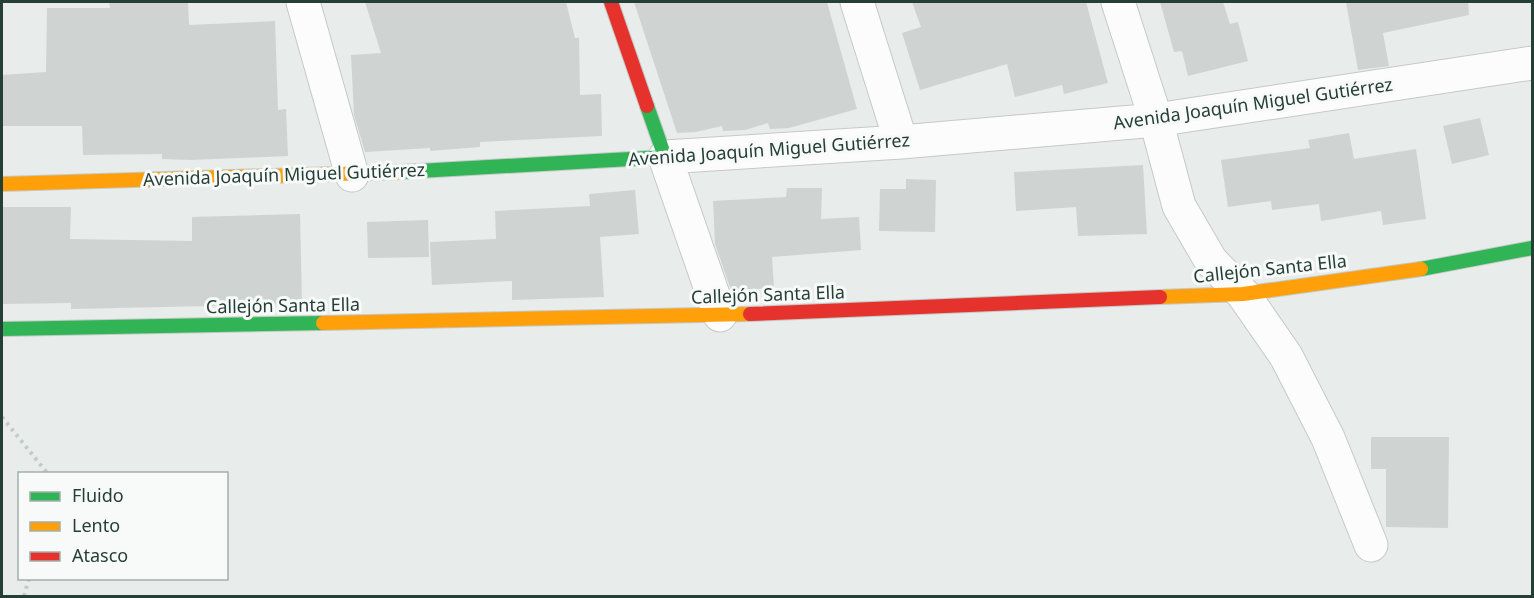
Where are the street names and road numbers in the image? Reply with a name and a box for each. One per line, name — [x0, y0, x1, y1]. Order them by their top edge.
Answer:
street label: Avenida Joaquín Miguel Gutiérrez — [1112, 71, 1394, 135]
street label: Avenida Joaquín Miguel Gutiérrez — [627, 127, 910, 171]
street label: Avenida Joaquín Miguel Gutiérrez — [143, 157, 425, 191]
street label: Callejón Santa Ella — [1192, 248, 1348, 288]
street label: Callejón Santa Ella — [691, 279, 845, 309]
street label: Callejón Santa Ella — [206, 292, 360, 318]

